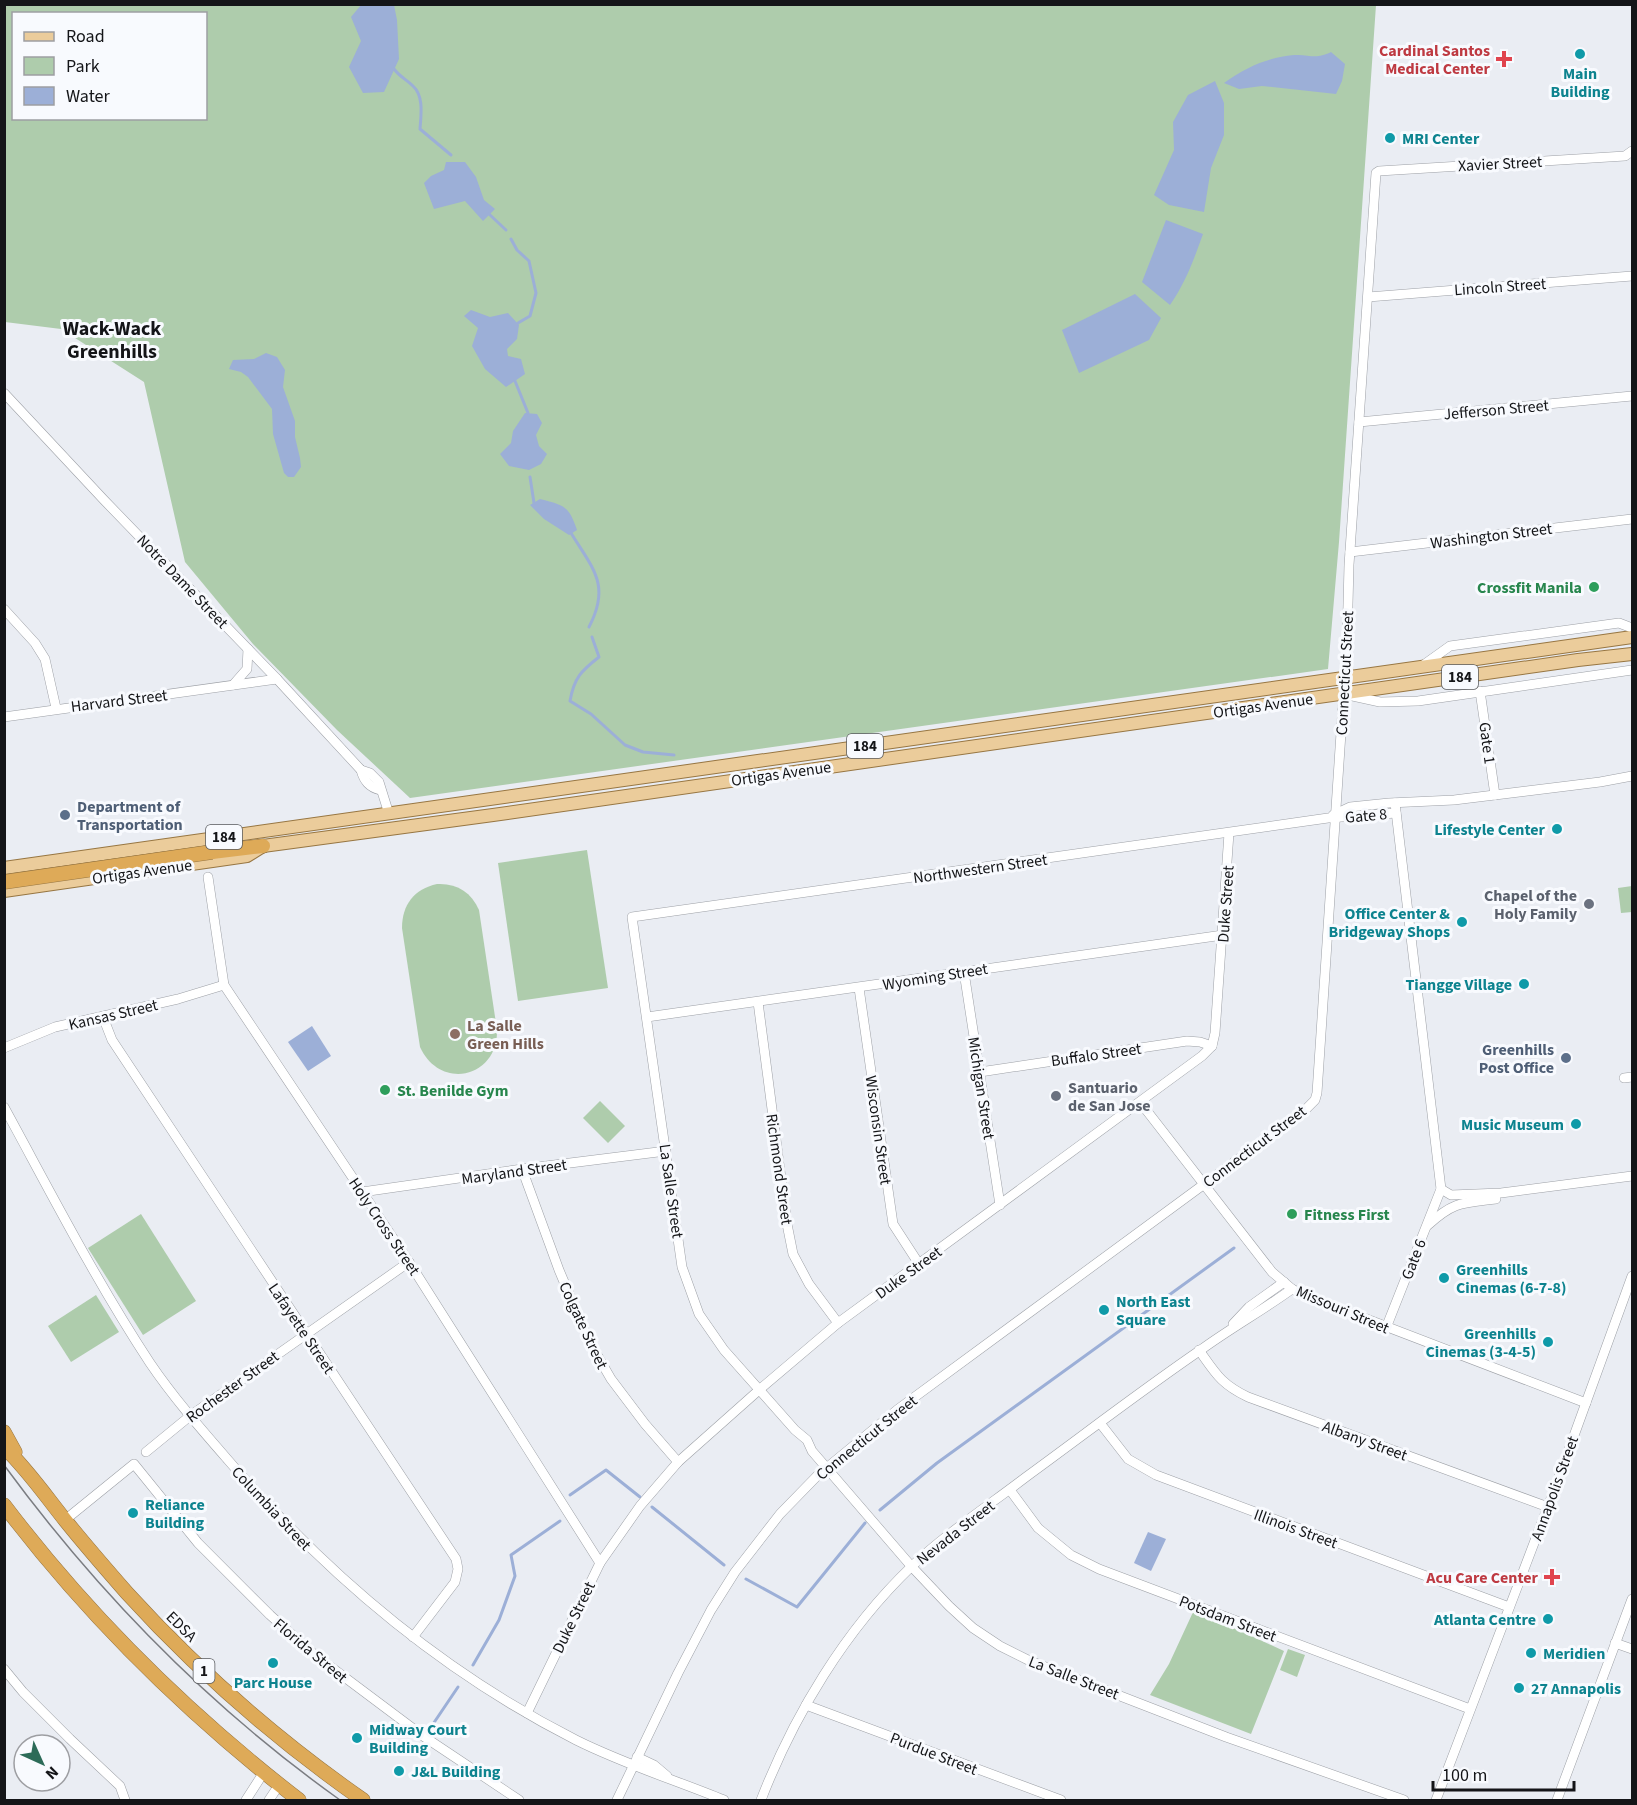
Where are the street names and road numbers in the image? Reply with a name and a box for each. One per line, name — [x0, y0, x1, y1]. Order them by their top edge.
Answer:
street label: Xavier Street — [1457, 151, 1543, 177]
street label: Lincoln Street — [1453, 273, 1547, 301]
street label: Jefferson Street — [1443, 394, 1550, 426]
street label: Washington Street — [1429, 518, 1554, 554]
street label: Notre Dame Street — [132, 530, 233, 634]
street label: Connecticut Street — [1331, 610, 1359, 736]
road number: 184 — [1442, 665, 1478, 689]
street label: Harvard Street — [70, 684, 169, 718]
street label: Ortigas Avenue — [1212, 688, 1315, 724]
street label: Gate 1 — [1473, 721, 1501, 766]
road number: 184 — [847, 734, 883, 758]
street label: Ortigas Avenue — [730, 756, 833, 792]
street label: Gate 8 — [1344, 803, 1388, 829]
road number: 184 — [206, 825, 242, 849]
street label: Northwestern Street — [912, 849, 1049, 889]
street label: Ortigas Avenue — [91, 854, 194, 890]
street label: Duke Street — [1212, 864, 1240, 943]
street label: Wyoming Street — [881, 958, 990, 996]
street label: Kansas Street — [66, 994, 161, 1036]
street label: Michigan Street — [962, 1035, 1000, 1142]
street label: Buffalo Street — [1049, 1038, 1143, 1072]
street label: Wisconsin Street — [859, 1074, 897, 1187]
street label: Connecticut Street — [1198, 1100, 1311, 1193]
street label: Richmond Street — [760, 1112, 798, 1227]
street label: La Salle Street — [654, 1143, 689, 1240]
street label: Maryland Street — [460, 1154, 569, 1190]
street label: Holy Cross Street — [343, 1173, 425, 1280]
street label: Gate 6 — [1396, 1236, 1432, 1283]
street label: Duke Street — [871, 1241, 947, 1304]
street label: Colgate Street — [553, 1278, 613, 1373]
street label: Lafayette Street — [263, 1279, 340, 1379]
street label: Missouri Street — [1293, 1280, 1393, 1340]
street label: Rochester Street — [182, 1345, 284, 1428]
street label: Connecticut Street — [811, 1390, 922, 1485]
street label: Albany Street — [1319, 1415, 1411, 1467]
street label: Annapolis Street — [1526, 1432, 1584, 1544]
street label: Columbia Street — [226, 1462, 317, 1556]
street label: Nevada Street — [912, 1495, 1000, 1570]
street label: Illinois Street — [1251, 1504, 1341, 1554]
street label: Duke Street — [547, 1577, 601, 1657]
street label: Potsdam Street — [1176, 1590, 1280, 1648]
street label: EDSA — [161, 1606, 202, 1647]
street label: Florida Street — [269, 1613, 352, 1689]
street label: La Salle Street — [1025, 1651, 1122, 1705]
road number: 1 — [194, 1659, 214, 1683]
street label: Purdue Street — [887, 1727, 981, 1781]

